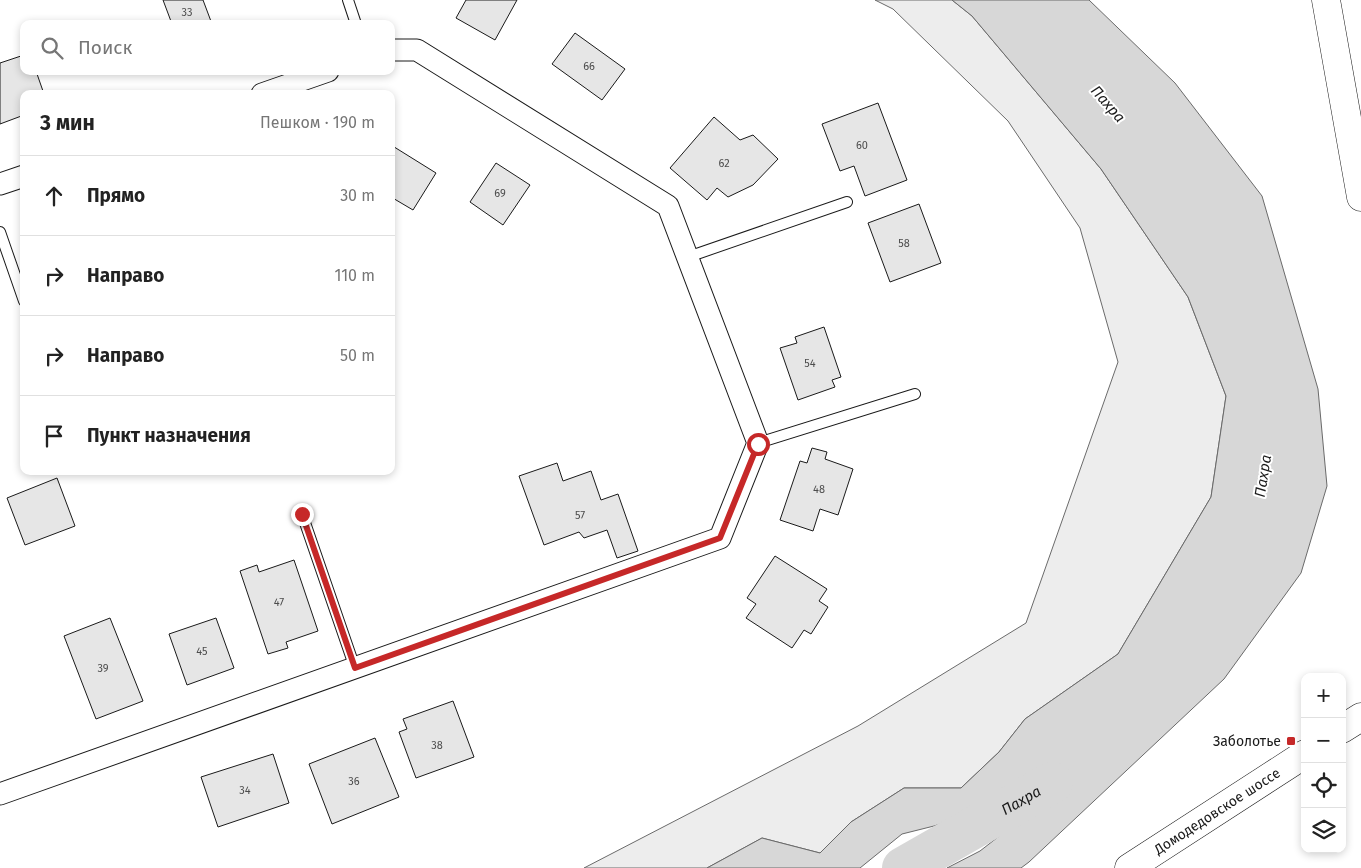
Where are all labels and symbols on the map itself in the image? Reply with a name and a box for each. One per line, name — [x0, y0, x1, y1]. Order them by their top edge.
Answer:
house number: 33 — [182, 6, 192, 19]
house number: 66 — [583, 60, 595, 73]
water label: Пахра — [1087, 82, 1129, 126]
house number: 60 — [856, 139, 868, 152]
house number: 62 — [718, 157, 730, 170]
house number: 69 — [494, 187, 506, 200]
house number: 58 — [898, 237, 910, 250]
house number: 54 — [804, 357, 816, 370]
route start — [747, 433, 770, 456]
water label: Пахра — [1251, 453, 1275, 499]
house number: 48 — [813, 483, 825, 496]
route end — [291, 503, 314, 526]
house number: 57 — [575, 509, 585, 522]
house number: 47 — [274, 596, 284, 609]
house number: 45 — [196, 645, 208, 658]
house number: 39 — [97, 662, 109, 675]
place label: Заболотье — [1213, 733, 1281, 750]
marker: Заболотье — [1285, 735, 1297, 747]
house number: 38 — [431, 739, 443, 752]
street label: Домодедовское шоссе — [1150, 764, 1283, 858]
house number: 36 — [348, 775, 360, 788]
water label: Пахра — [998, 782, 1044, 819]
house number: 34 — [239, 784, 251, 797]

